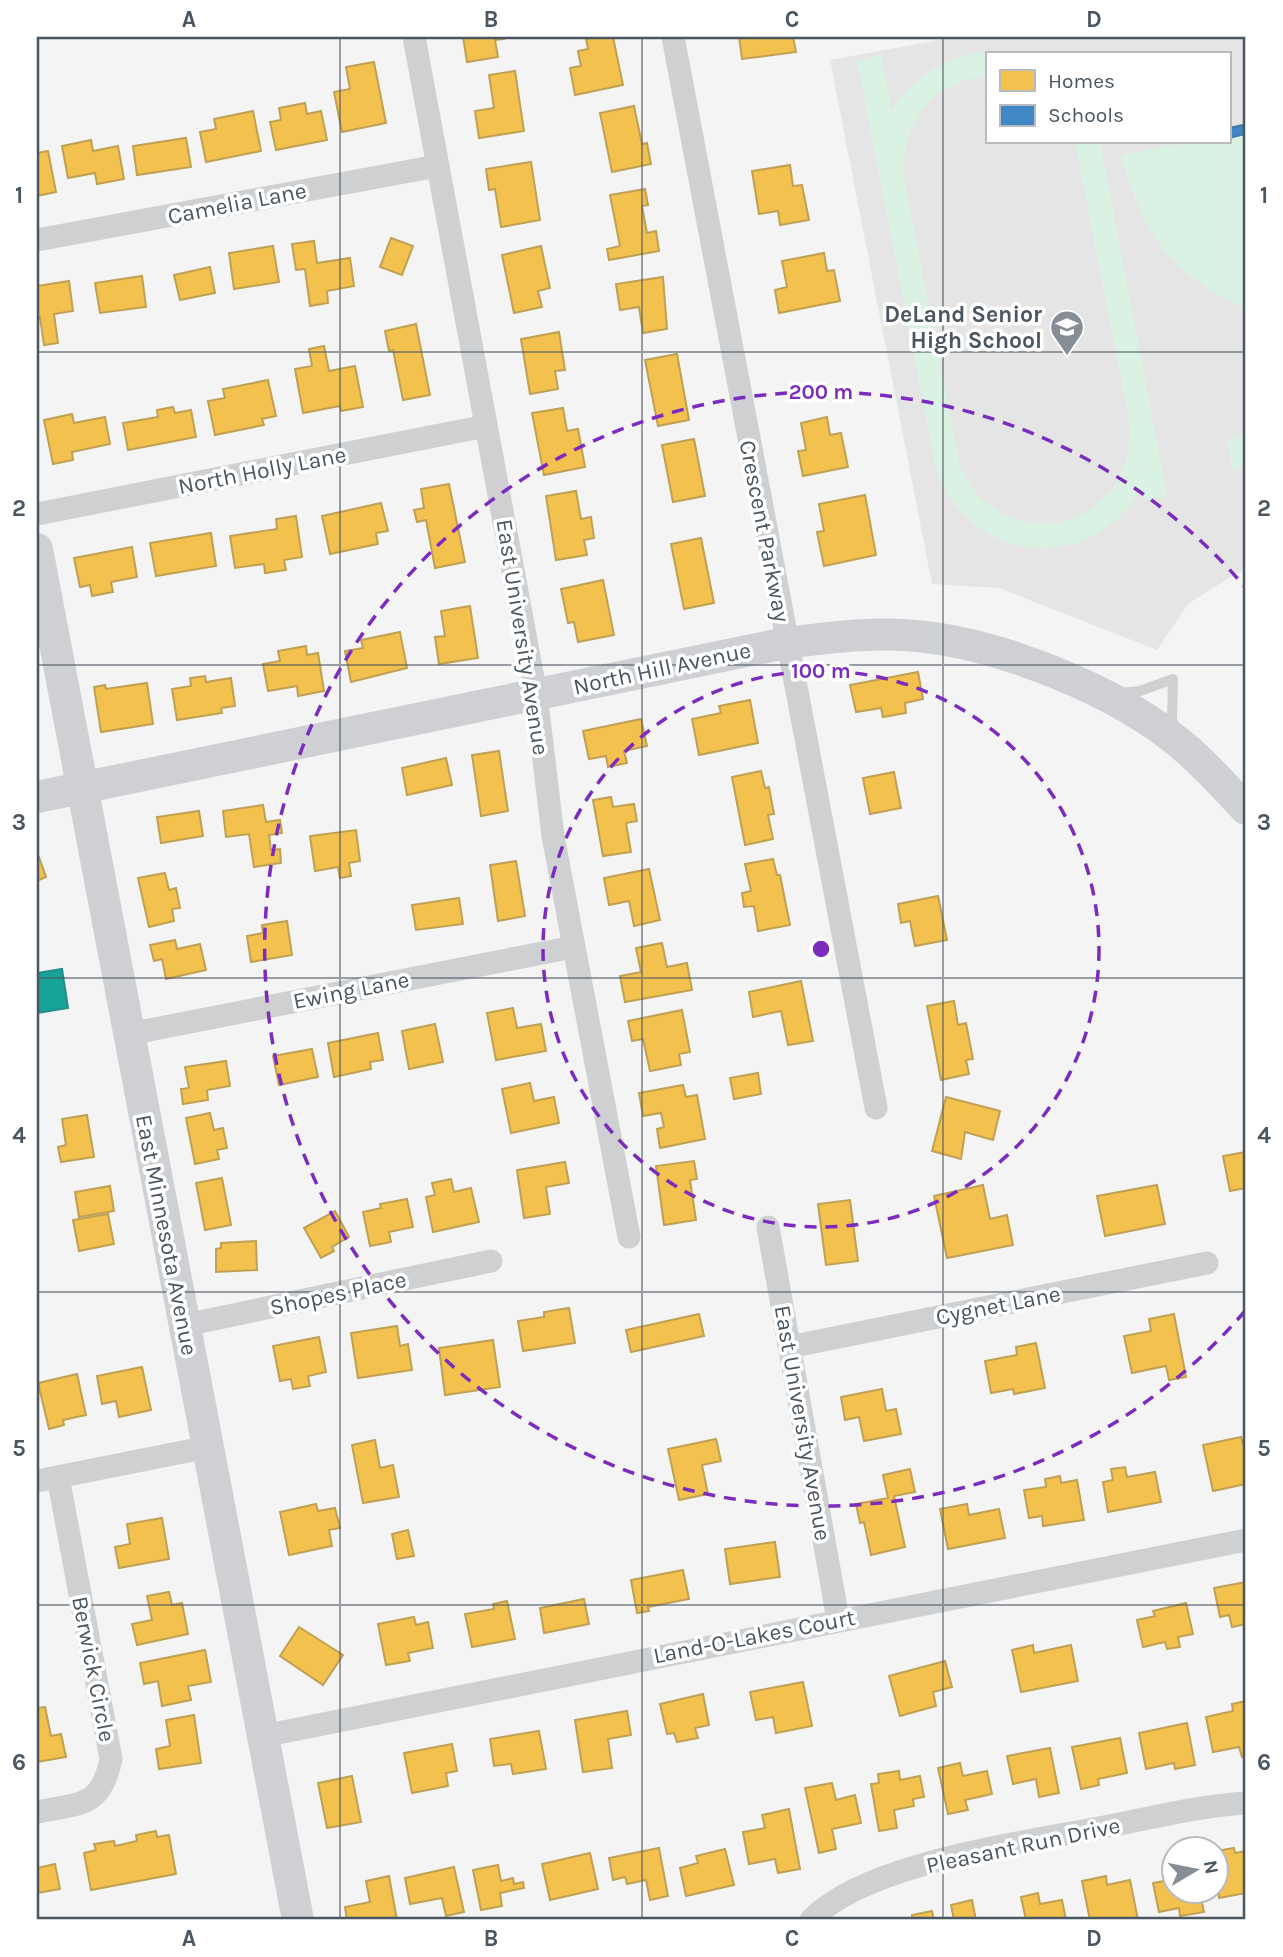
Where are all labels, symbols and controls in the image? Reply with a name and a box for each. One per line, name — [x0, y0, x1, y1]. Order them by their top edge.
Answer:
text: A — [182, 6, 196, 33]
text: B — [484, 6, 498, 33]
text: C — [785, 6, 799, 33]
text: D — [1086, 6, 1102, 33]
legend — [986, 52, 1230, 144]
text: Homes — [1048, 69, 1115, 93]
text: Schools — [1048, 103, 1124, 127]
street label: Camelia Lane — [166, 177, 309, 230]
text: 1 — [15, 182, 23, 209]
text: 1 — [1260, 182, 1268, 209]
place label: DeLand Senior High School — [884, 301, 1042, 354]
school or university icon: DeLand Senior High School — [1048, 308, 1086, 357]
text: 200 m — [789, 380, 853, 404]
street label: Crescent Parkway — [734, 438, 795, 625]
street label: North Holly Lane — [176, 441, 348, 500]
text: 2 — [12, 495, 26, 522]
text: 2 — [1257, 495, 1271, 522]
street label: East University Avenue — [491, 517, 555, 757]
street label: North Hill Avenue — [571, 636, 753, 700]
text: 100 m — [791, 659, 851, 683]
text: 3 — [12, 809, 26, 836]
text: 3 — [1257, 809, 1271, 836]
centre of rings — [809, 937, 833, 961]
street label: Ewing Lane — [291, 966, 412, 1015]
street label: East Minnesota Avenue — [130, 1112, 203, 1358]
text: 4 — [12, 1122, 26, 1149]
text: 4 — [1257, 1122, 1271, 1149]
street label: Shopes Place — [267, 1266, 409, 1321]
street label: Cygnet Lane — [933, 1280, 1063, 1331]
street label: East University Avenue — [768, 1303, 837, 1543]
text: 5 — [12, 1435, 26, 1462]
text: 5 — [1257, 1435, 1271, 1462]
street label: Berwick Circle — [66, 1594, 121, 1744]
street label: Land-O-Lakes Court — [651, 1604, 858, 1669]
text: 6 — [12, 1749, 26, 1776]
text: 6 — [1257, 1749, 1271, 1776]
street label: Pleasant Run Drive — [924, 1812, 1122, 1879]
north arrow — [1160, 1834, 1230, 1904]
text: N — [1199, 1859, 1223, 1876]
text: A — [182, 1925, 196, 1952]
text: B — [484, 1925, 498, 1952]
text: C — [785, 1925, 799, 1952]
text: D — [1086, 1925, 1102, 1952]

